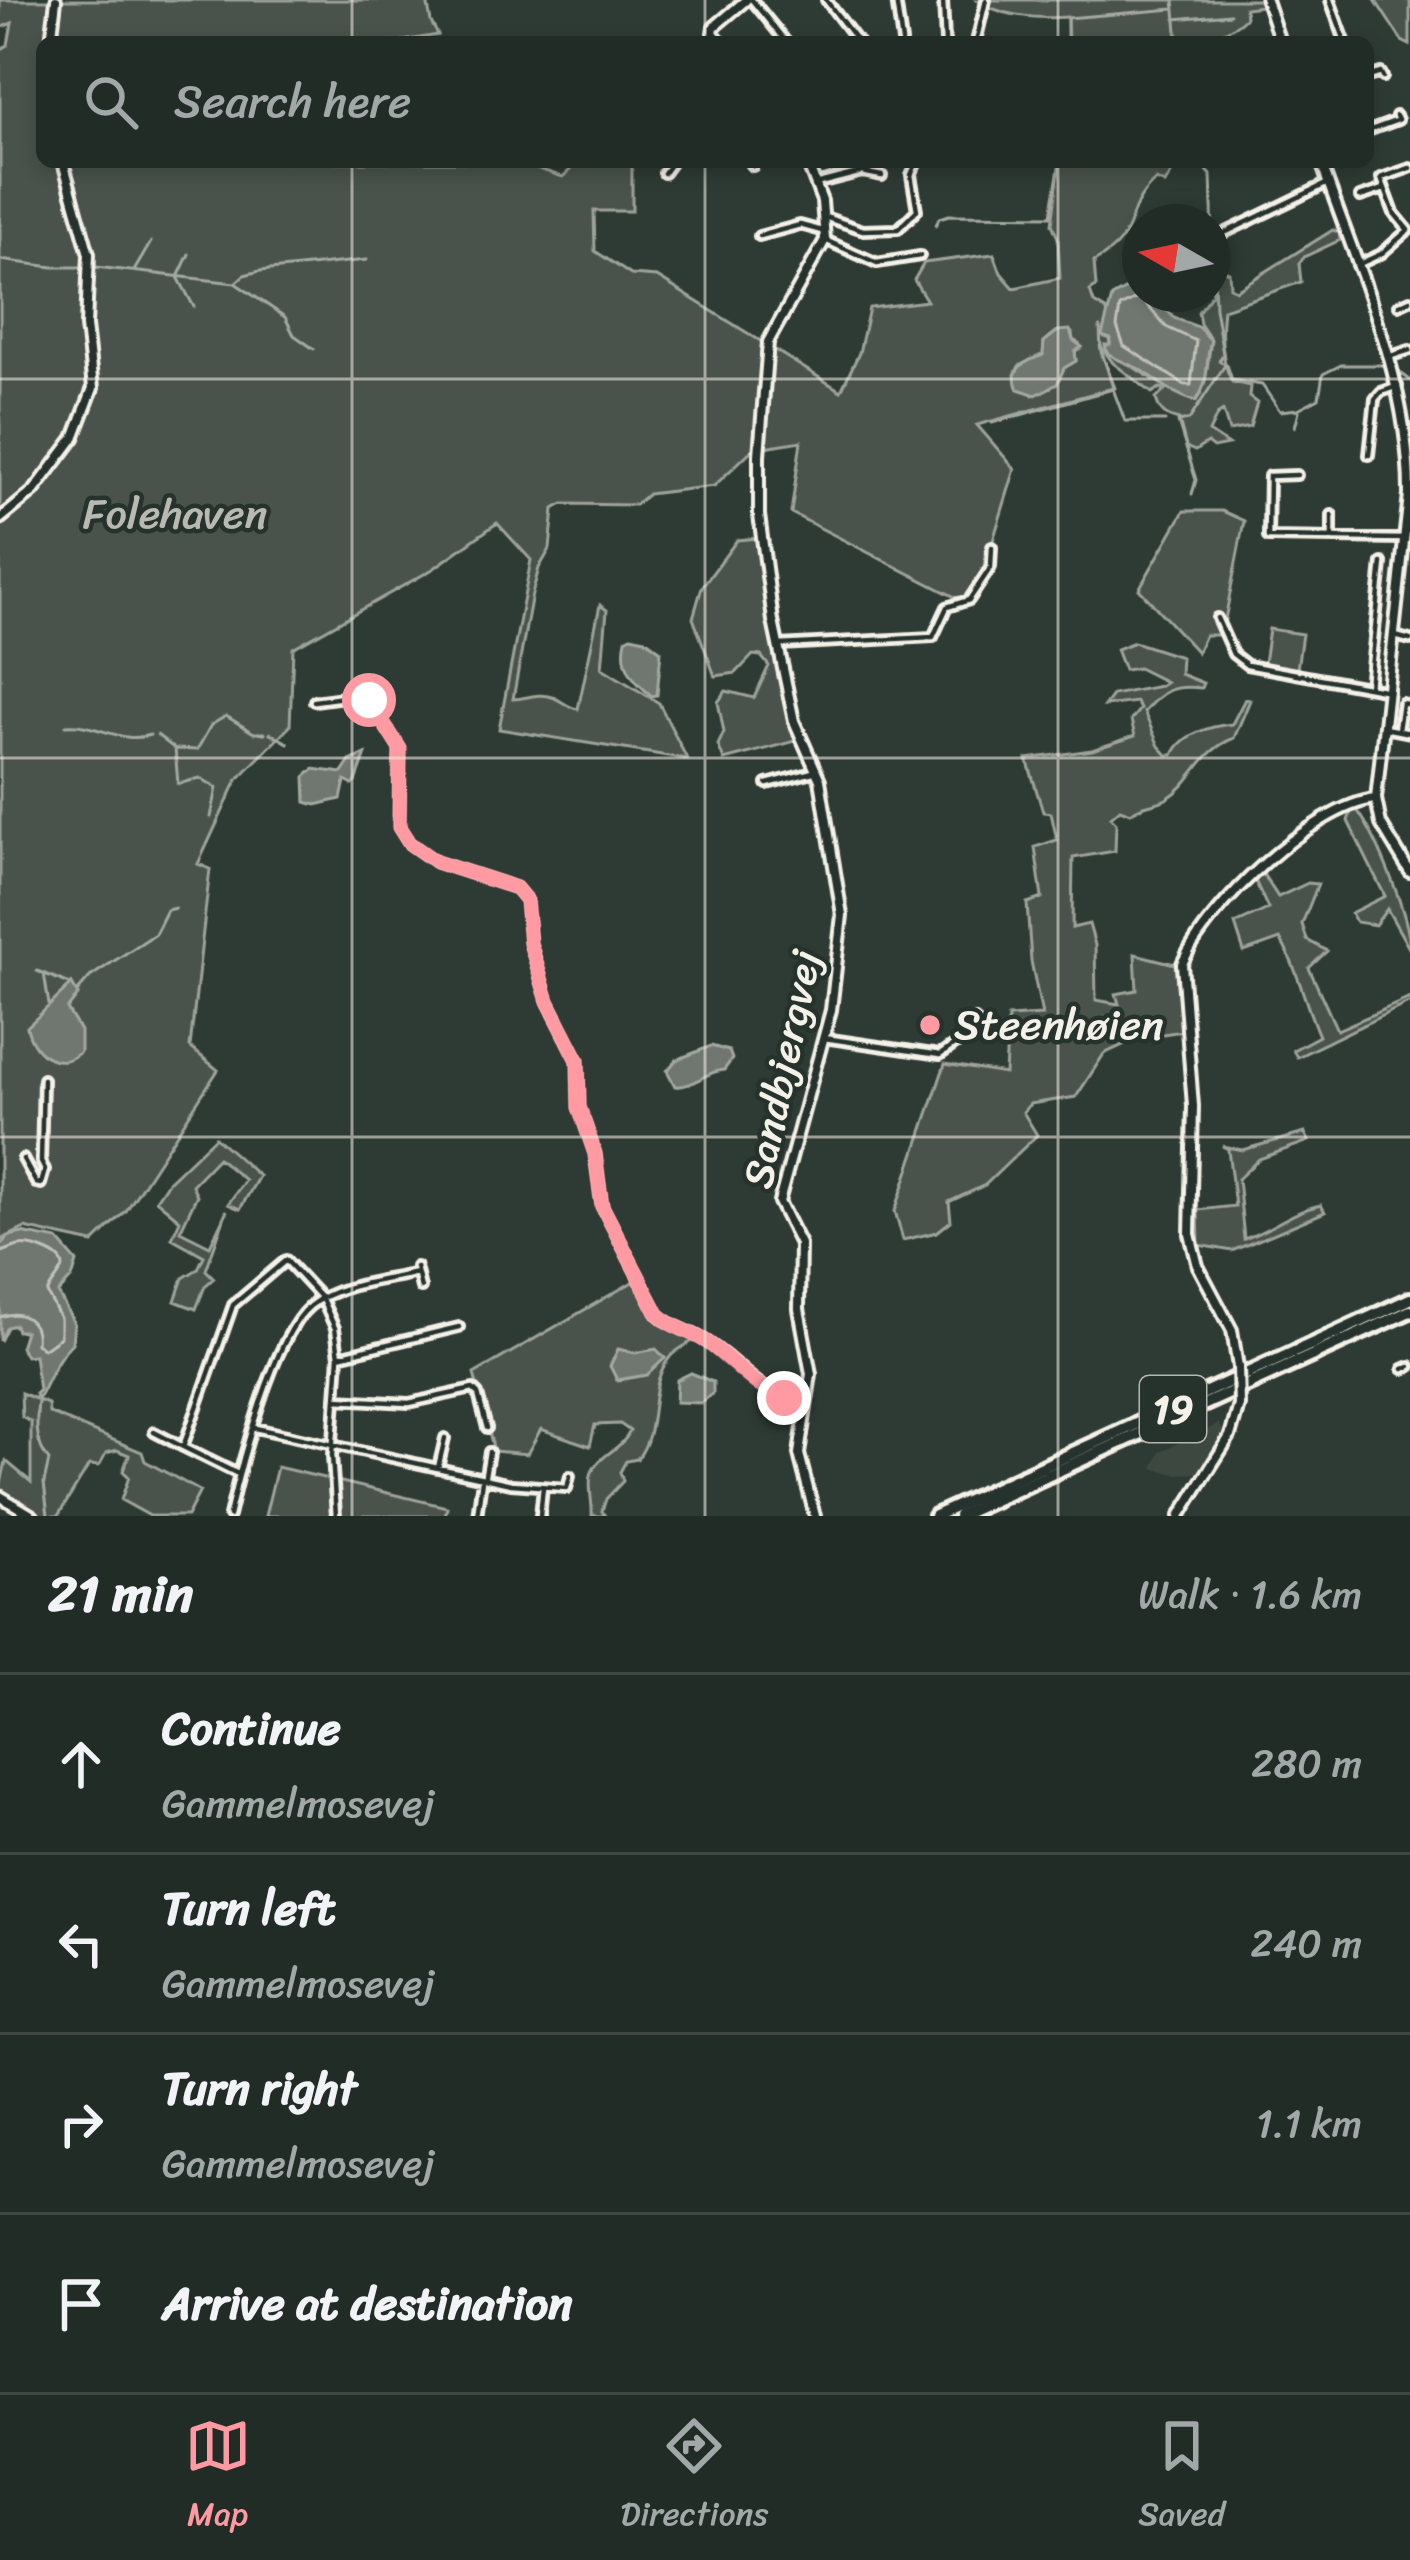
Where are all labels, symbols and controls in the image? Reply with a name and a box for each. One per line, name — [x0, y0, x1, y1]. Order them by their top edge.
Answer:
search box — [36, 36, 1374, 168]
text: Search here — [174, 62, 411, 142]
icon: search — [78, 69, 144, 135]
north arrow — [1122, 204, 1230, 312]
park label: Folehaven — [83, 477, 267, 551]
route start — [342, 673, 396, 727]
street label: Sandbjergvej — [721, 943, 843, 1195]
place label: Steenhøien — [954, 988, 1164, 1062]
marker: Steenhøien — [917, 1012, 943, 1038]
route end — [757, 1371, 811, 1425]
road number: 19 — [1140, 1376, 1206, 1442]
text: 21 min — [48, 1549, 193, 1639]
text: Walk · 1.6 km — [1138, 1560, 1362, 1629]
text: Continue — [162, 1689, 341, 1769]
text: 280 m — [1251, 1729, 1362, 1798]
icon: ahead — [48, 1731, 114, 1797]
text: Gammelmosevej — [162, 1769, 435, 1838]
text: Turn left — [162, 1869, 335, 1949]
text: 240 m — [1250, 1909, 1362, 1978]
icon: left — [48, 1911, 114, 1977]
text: Gammelmosevej — [162, 1949, 435, 2018]
text: Turn right — [162, 2049, 357, 2129]
text: 1.1 km — [1256, 2089, 1362, 2158]
icon: right — [48, 2091, 114, 2157]
text: Gammelmosevej — [162, 2129, 435, 2198]
text: Arrive at destination — [162, 2264, 572, 2344]
icon: arrive — [48, 2271, 114, 2337]
tab: Map — [185, 2413, 251, 2543]
tab: Directions — [621, 2413, 768, 2543]
tab: Saved — [1138, 2413, 1225, 2543]

